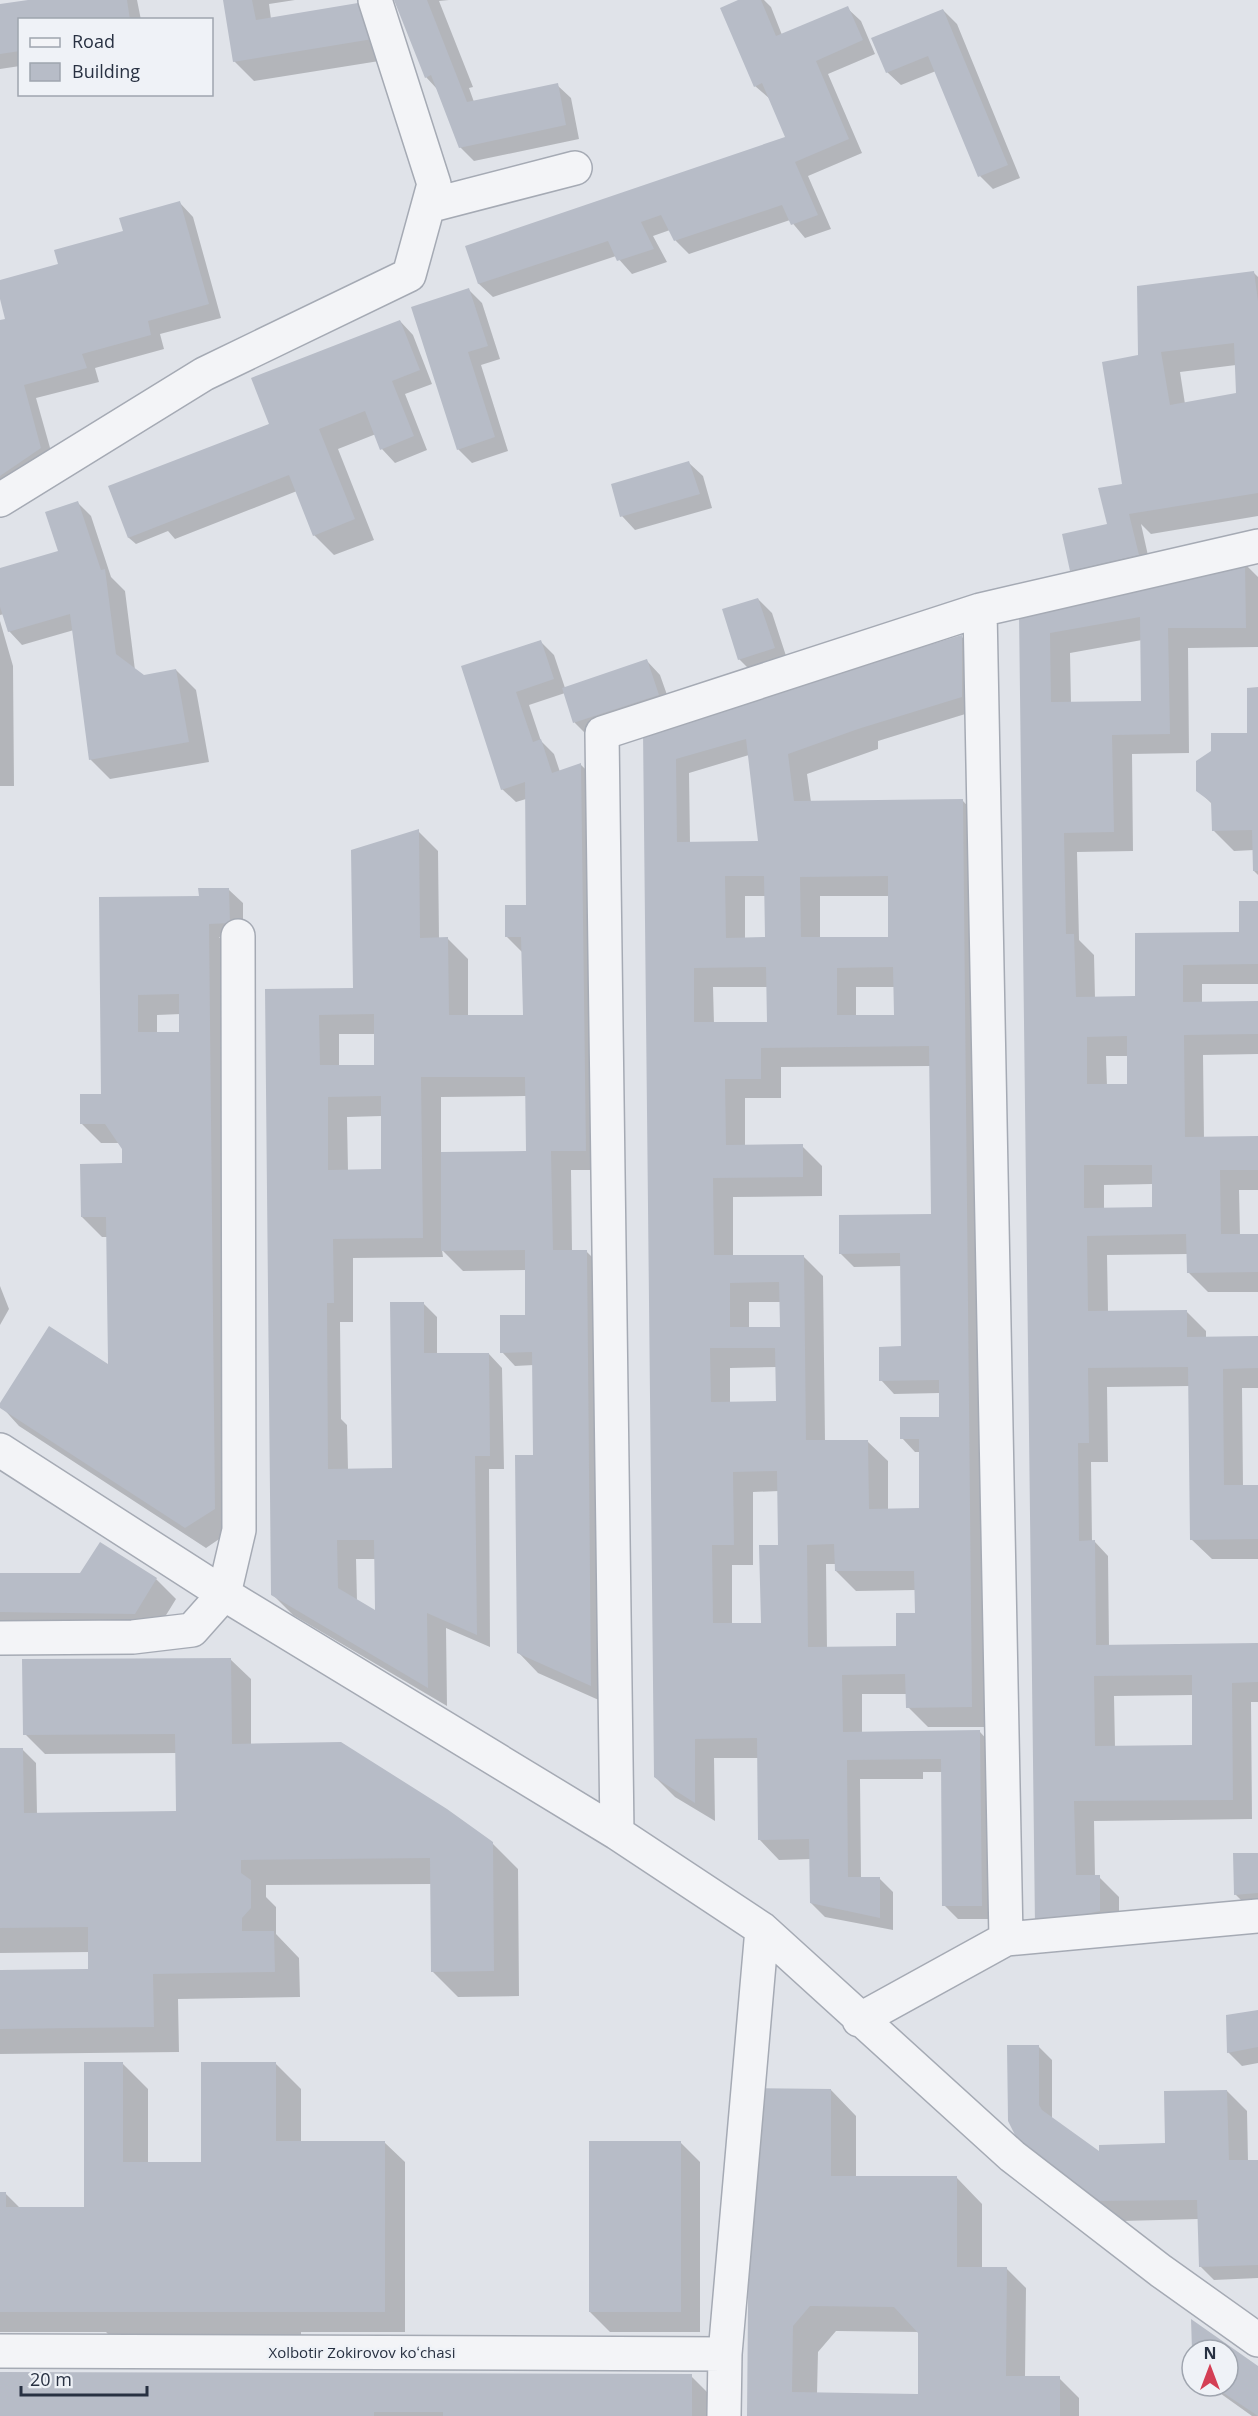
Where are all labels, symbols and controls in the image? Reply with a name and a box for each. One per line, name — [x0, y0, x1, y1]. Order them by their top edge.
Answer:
legend — [18, 18, 213, 96]
text: Road — [72, 29, 115, 53]
text: Building — [72, 59, 140, 83]
north arrow — [1180, 2338, 1240, 2398]
street label: Xolbotir Zokirovov koʻchasi — [268, 2342, 456, 2362]
text: N — [1203, 2342, 1217, 2364]
scale bar — [21, 2359, 147, 2397]
text: 20 m — [30, 2367, 72, 2391]

